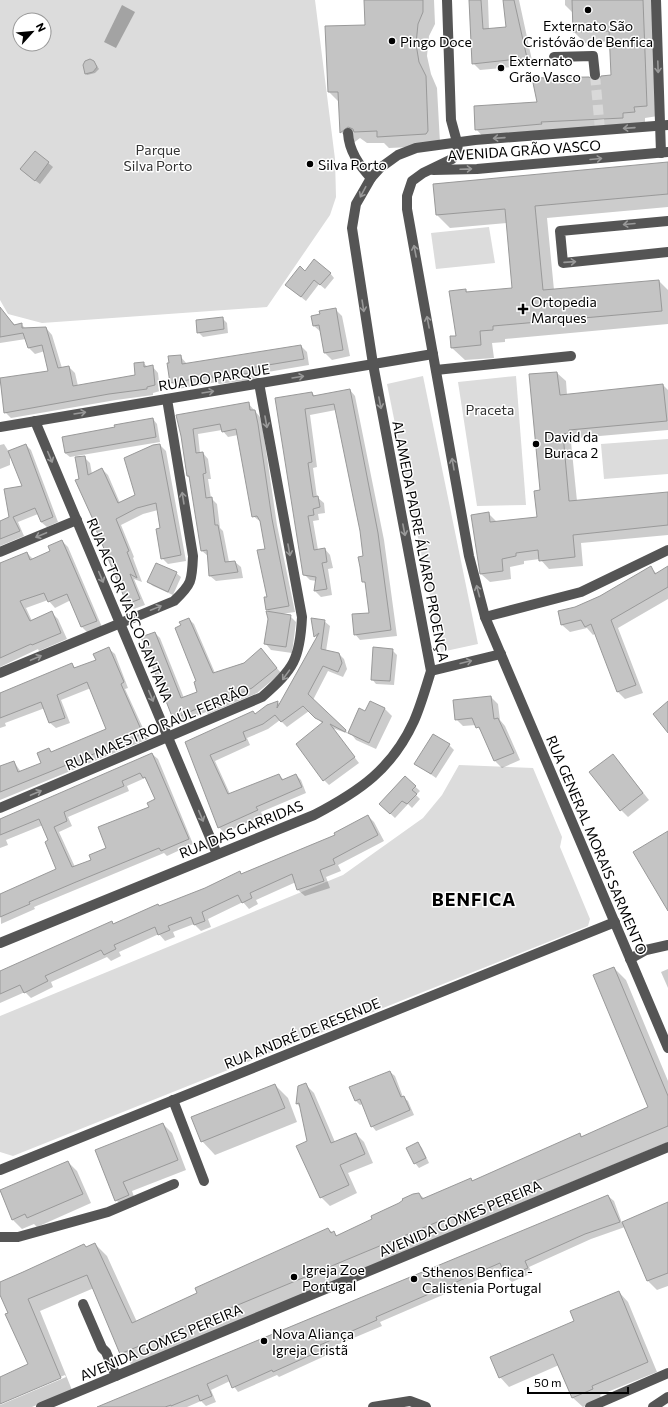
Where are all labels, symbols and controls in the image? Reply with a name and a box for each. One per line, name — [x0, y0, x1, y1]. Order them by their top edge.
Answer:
marker: Externato São Cristóvão de Benfica — [583, 5, 593, 15]
north arrow — [12, 12, 52, 52]
place label: Externato São Cristóvão de Benfica — [523, 17, 653, 50]
text: N — [34, 21, 49, 34]
place label: Pingo Doce — [400, 33, 472, 50]
marker: Pingo Doce — [387, 36, 397, 46]
place label: Externato Grão Vasco — [509, 52, 581, 85]
one-way arrow — [654, 60, 662, 73]
marker: Externato Grão Vasco — [496, 63, 506, 73]
one-way arrow — [623, 125, 636, 132]
one-way arrow — [493, 134, 506, 141]
street label: AVENIDA GRÃO VASCO — [447, 136, 601, 164]
park label: Parque Silva Porto — [124, 141, 192, 174]
one-way arrow — [589, 155, 602, 162]
place label: Silva Porto — [318, 156, 387, 173]
marker: Silva Porto — [305, 159, 315, 169]
one-way arrow — [459, 165, 472, 173]
one-way arrow — [358, 185, 366, 197]
one-way arrow — [623, 221, 636, 228]
one-way arrow — [410, 245, 418, 258]
one-way arrow — [563, 258, 576, 265]
place label: Ortopedia Marques — [531, 293, 597, 326]
one-way arrow — [359, 299, 367, 312]
marker: Ortopedia Marques — [518, 304, 528, 314]
one-way arrow — [424, 316, 432, 329]
street label: RUA DO PARQUE — [157, 360, 271, 394]
one-way arrow — [291, 373, 304, 381]
one-way arrow — [201, 388, 214, 396]
one-way arrow — [376, 396, 384, 409]
park label: Praceta — [466, 401, 514, 418]
one-way arrow — [73, 409, 86, 417]
one-way arrow — [262, 415, 270, 428]
street label: ALAMEDA PADRE ÁLVARO PROENÇA — [389, 419, 453, 663]
place label: David da Buraca 2 — [544, 428, 599, 461]
marker: David da Buraca 2 — [531, 439, 541, 449]
one-way arrow — [47, 450, 55, 462]
one-way arrow — [448, 457, 456, 470]
one-way arrow — [179, 492, 187, 505]
street label: RUA ACTOR VASCO SANTANA — [83, 515, 177, 705]
one-way arrow — [401, 524, 409, 537]
one-way arrow — [35, 532, 47, 540]
one-way arrow — [286, 543, 294, 556]
one-way arrow — [97, 570, 105, 582]
one-way arrow — [474, 585, 482, 598]
one-way arrow — [150, 604, 162, 612]
one-way arrow — [30, 654, 42, 661]
one-way arrow — [459, 658, 472, 666]
one-way arrow — [282, 669, 290, 680]
street label: RUA MAESTRO RAÚL FERRÃO — [62, 680, 252, 774]
one-way arrow — [148, 690, 155, 702]
street label: RUA GENERAL MORAIS SARMENTO — [543, 733, 651, 957]
one-way arrow — [30, 789, 42, 796]
street label: RUA DAS GARRIDAS — [177, 796, 305, 862]
one-way arrow — [198, 810, 205, 822]
district label: BENFICA — [432, 888, 516, 910]
street label: RUA ANDRÉ DE RESENDE — [221, 994, 383, 1072]
street label: AVENIDA GOMES PEREIRA — [376, 1176, 544, 1260]
place label: Igreja Zoe Portugal — [302, 1261, 365, 1294]
place label: Sthenos Benfica - Calistenia Portugal — [422, 1263, 541, 1296]
marker: Igreja Zoe Portugal — [289, 1272, 299, 1282]
marker: Sthenos Benfica - Calistenia Portugal — [409, 1274, 419, 1284]
street label: AVENIDA GOMES PEREIRA — [77, 1300, 245, 1384]
place label: Nova Aliança Igreja Cristã — [272, 1325, 354, 1358]
marker: Nova Aliança Igreja Cristã — [259, 1336, 269, 1346]
scale bar — [528, 1369, 628, 1395]
text: 50 m — [534, 1375, 562, 1389]

